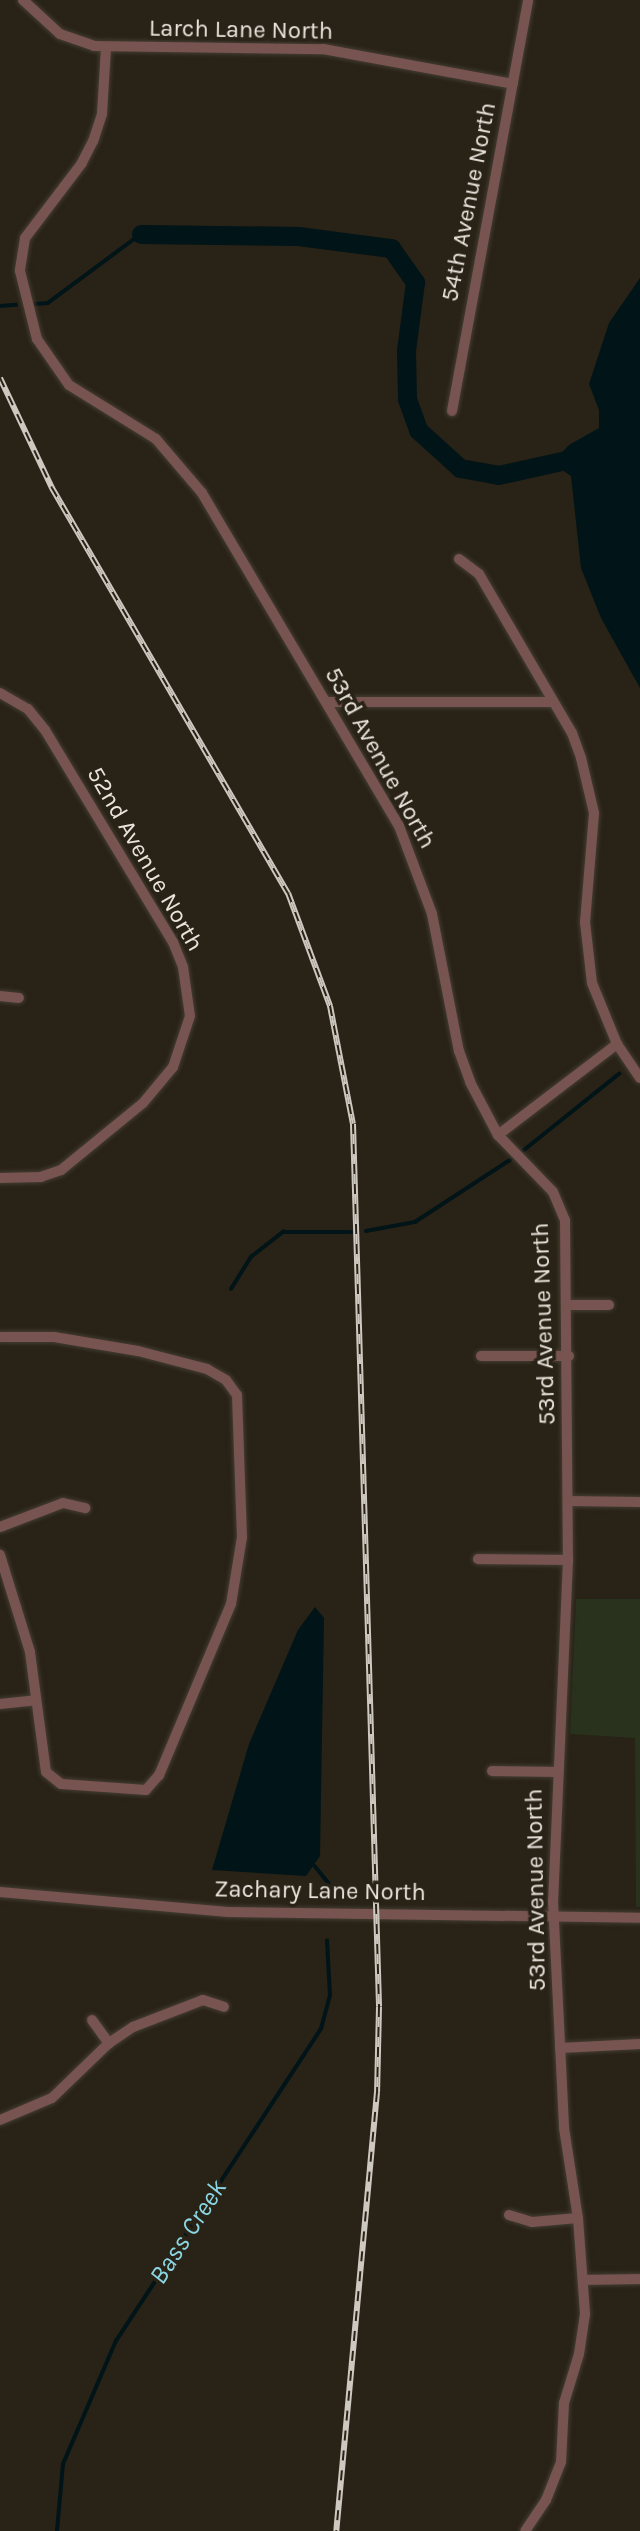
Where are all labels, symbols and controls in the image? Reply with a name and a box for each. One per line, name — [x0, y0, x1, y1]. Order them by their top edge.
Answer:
street label: Larch Lane North — [149, 14, 333, 46]
street label: 54th Avenue North — [436, 100, 502, 304]
street label: 53rd Avenue North — [318, 662, 442, 854]
street label: 52nd Avenue North — [80, 762, 210, 956]
street label: 53rd Avenue North — [526, 1222, 562, 1426]
street label: 53rd Avenue North — [520, 1788, 552, 1992]
street label: Zachary Lane North — [214, 1875, 426, 1907]
water label: Bass Creek — [143, 2174, 233, 2290]

